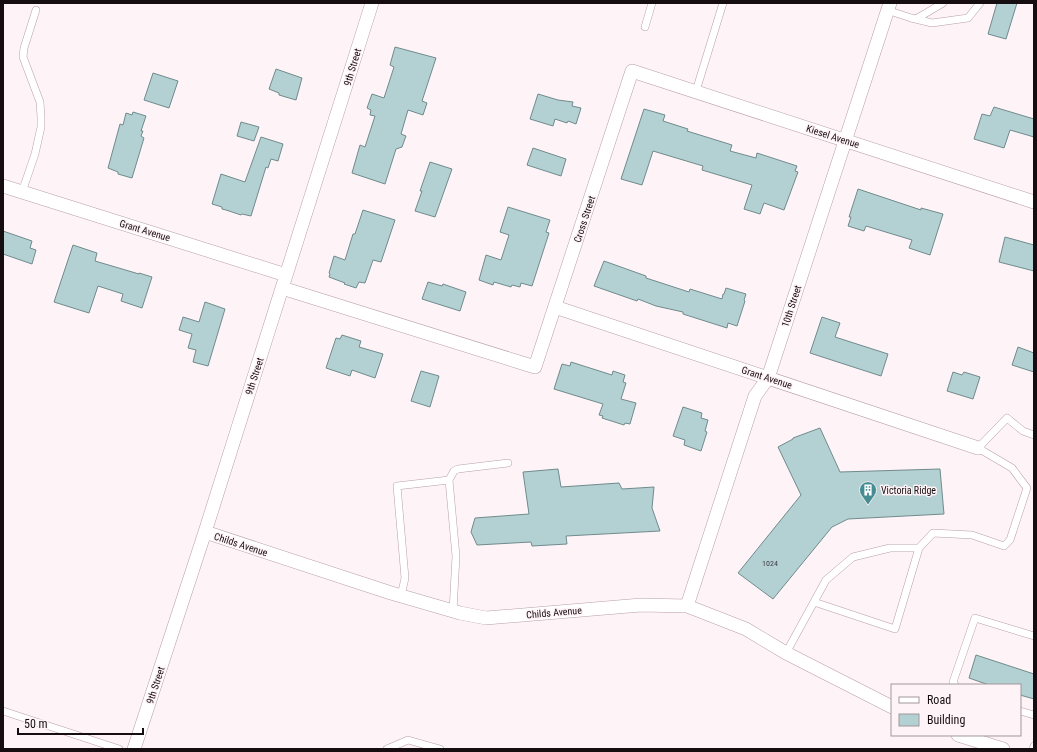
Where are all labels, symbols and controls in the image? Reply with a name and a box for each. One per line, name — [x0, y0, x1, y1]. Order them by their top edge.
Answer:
street label: 9th Street — [342, 47, 363, 87]
street label: Kiesel Avenue — [805, 123, 861, 150]
street label: Cross Street — [572, 194, 597, 244]
street label: Grant Avenue — [118, 218, 172, 243]
street label: 10th Street — [780, 284, 803, 328]
street label: 9th Street — [243, 356, 266, 396]
street label: Grant Avenue — [740, 364, 794, 391]
building icon: Victoria Ridge — [858, 480, 878, 505]
place label: Victoria Ridge — [881, 485, 936, 496]
street label: Childs Avenue — [213, 531, 269, 558]
house number: 1024 — [762, 559, 778, 568]
street label: Childs Avenue — [526, 605, 583, 620]
street label: 9th Street — [144, 665, 167, 705]
legend — [891, 684, 1021, 736]
text: Road — [927, 693, 951, 707]
scale bar — [18, 710, 143, 736]
text: Building — [927, 713, 965, 727]
text: 50 m — [24, 717, 48, 731]

